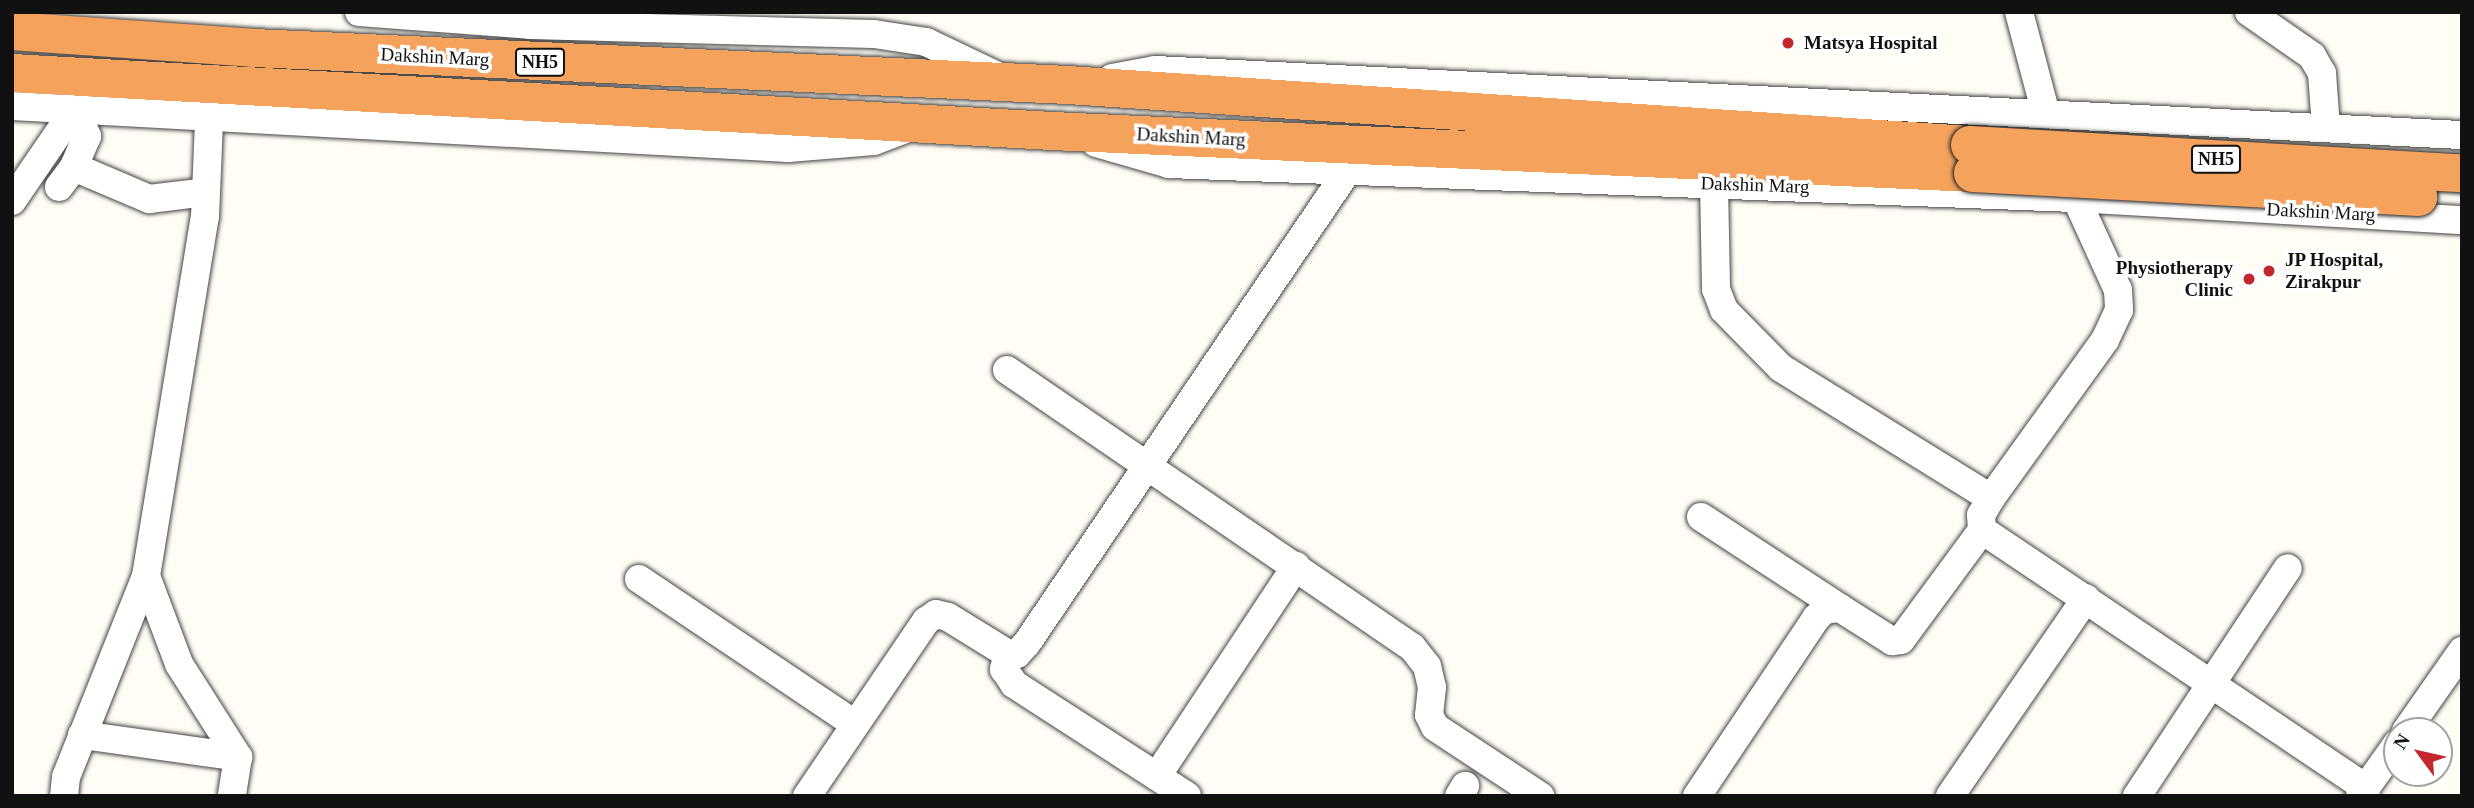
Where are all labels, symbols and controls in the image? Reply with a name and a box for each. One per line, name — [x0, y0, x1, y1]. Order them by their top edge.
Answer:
place label: Matsya Hospital — [1804, 32, 1938, 54]
marker: Matsya Hospital — [1778, 33, 1798, 53]
street label: Dakshin Marg — [380, 43, 490, 71]
road number: NH5 — [514, 48, 566, 76]
street label: Dakshin Marg — [1136, 123, 1246, 151]
road number: NH5 — [2190, 144, 2242, 174]
street label: Dakshin Marg — [1700, 172, 1810, 198]
street label: Dakshin Marg — [2266, 198, 2376, 226]
place label: JP Hospital, Zirakpur — [2285, 249, 2384, 293]
place label: Physiotherapy Clinic — [2116, 257, 2233, 301]
marker: JP Hospital, Zirakpur — [2259, 261, 2279, 281]
marker: Physiotherapy Clinic — [2239, 269, 2259, 289]
north arrow — [2383, 717, 2453, 787]
text: N — [2389, 730, 2414, 753]

